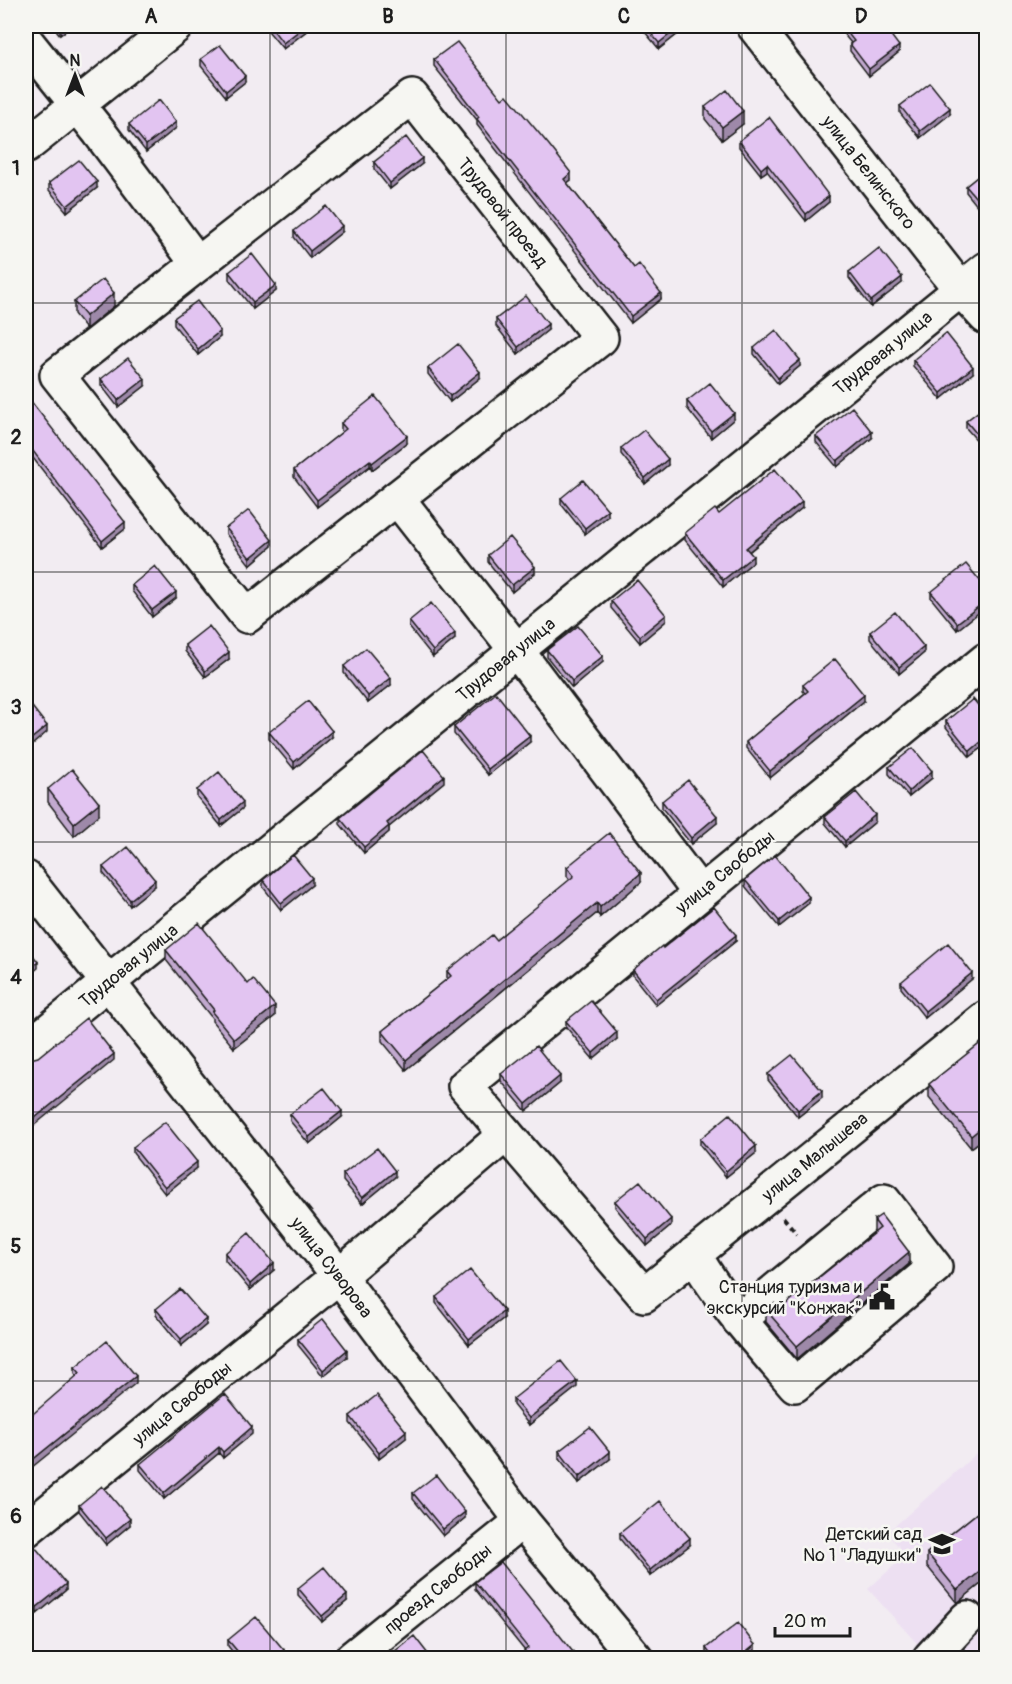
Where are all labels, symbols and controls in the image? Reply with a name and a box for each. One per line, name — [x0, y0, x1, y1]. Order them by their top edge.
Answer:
text: A — [145, 4, 158, 29]
text: B — [382, 4, 394, 29]
text: C — [618, 4, 630, 29]
text: D — [855, 4, 868, 29]
north arrow — [45, 45, 105, 105]
text: N — [70, 51, 81, 71]
street label: улица Белинского — [816, 110, 920, 235]
street label: Трудовой проезд — [452, 153, 553, 273]
text: 1 — [12, 156, 20, 181]
street label: Трудовая улица — [829, 306, 937, 400]
text: 2 — [10, 425, 22, 450]
street label: Трудовая улица — [452, 613, 560, 707]
text: 3 — [10, 695, 22, 720]
street label: улица Свободы — [670, 825, 779, 920]
street label: Трудовая улица — [75, 919, 183, 1013]
text: 4 — [10, 965, 22, 990]
street label: улица Малышева — [757, 1107, 873, 1208]
street label: улица Суворова — [284, 1212, 377, 1323]
text: 5 — [11, 1234, 22, 1259]
place label: Станция туризма и экскурсий "Конжак" — [706, 1276, 862, 1320]
public building icon: Станция туризма и экскурсий "Конжак" — [867, 1282, 897, 1312]
street label: улица Свободы — [127, 1357, 237, 1451]
text: 6 — [10, 1504, 22, 1529]
place label: Детский сад № 1 "Ладушки" — [803, 1523, 922, 1567]
school or university icon: Детский сад № 1 "Ладушки" — [927, 1529, 957, 1559]
street label: проезд Свободы — [379, 1539, 496, 1640]
scale bar — [775, 1600, 850, 1638]
text: 20 m — [784, 1610, 826, 1633]

